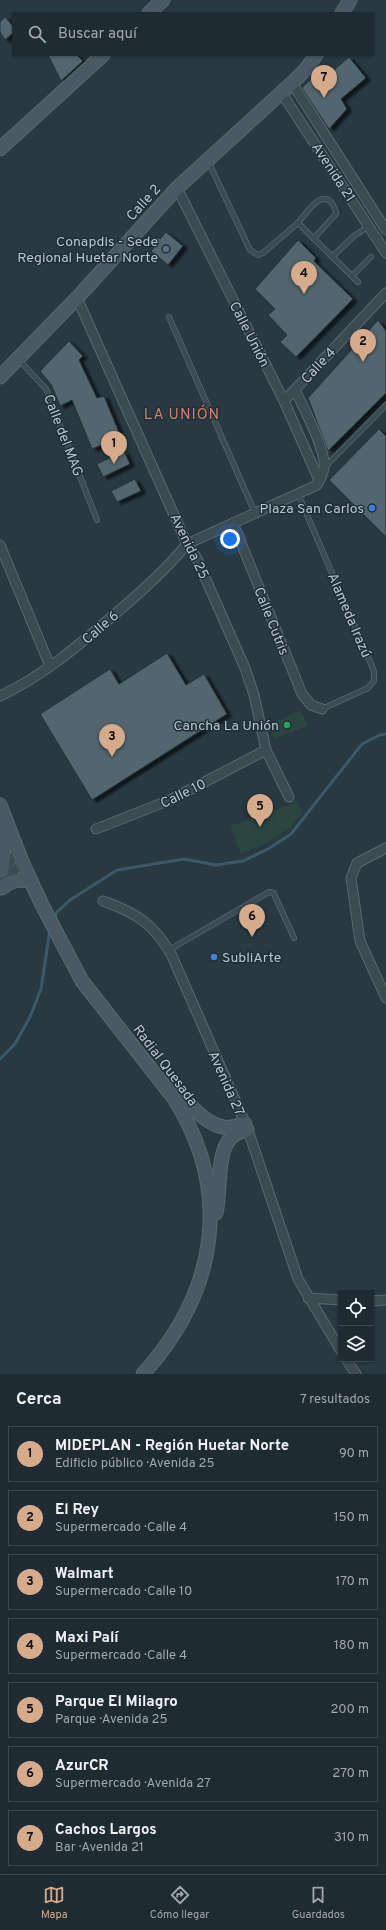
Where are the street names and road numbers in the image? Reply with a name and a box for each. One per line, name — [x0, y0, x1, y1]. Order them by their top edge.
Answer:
street label: Avenida 21 — [307, 140, 358, 206]
street label: Calle 2 — [123, 181, 165, 225]
street label: Calle Unión — [225, 299, 272, 370]
street label: Calle 4 — [298, 344, 340, 388]
street label: Calle del MAG — [39, 392, 86, 479]
street label: Avenida 25 — [165, 511, 212, 582]
street label: Alameda Irazú — [323, 571, 374, 661]
street label: Calle Cutris — [249, 585, 292, 658]
street label: Calle 6 — [79, 608, 123, 649]
street label: Calle 10 — [158, 776, 209, 813]
street label: Radial Quesada — [129, 1022, 201, 1110]
street label: Avenida 27 — [204, 1049, 247, 1119]

